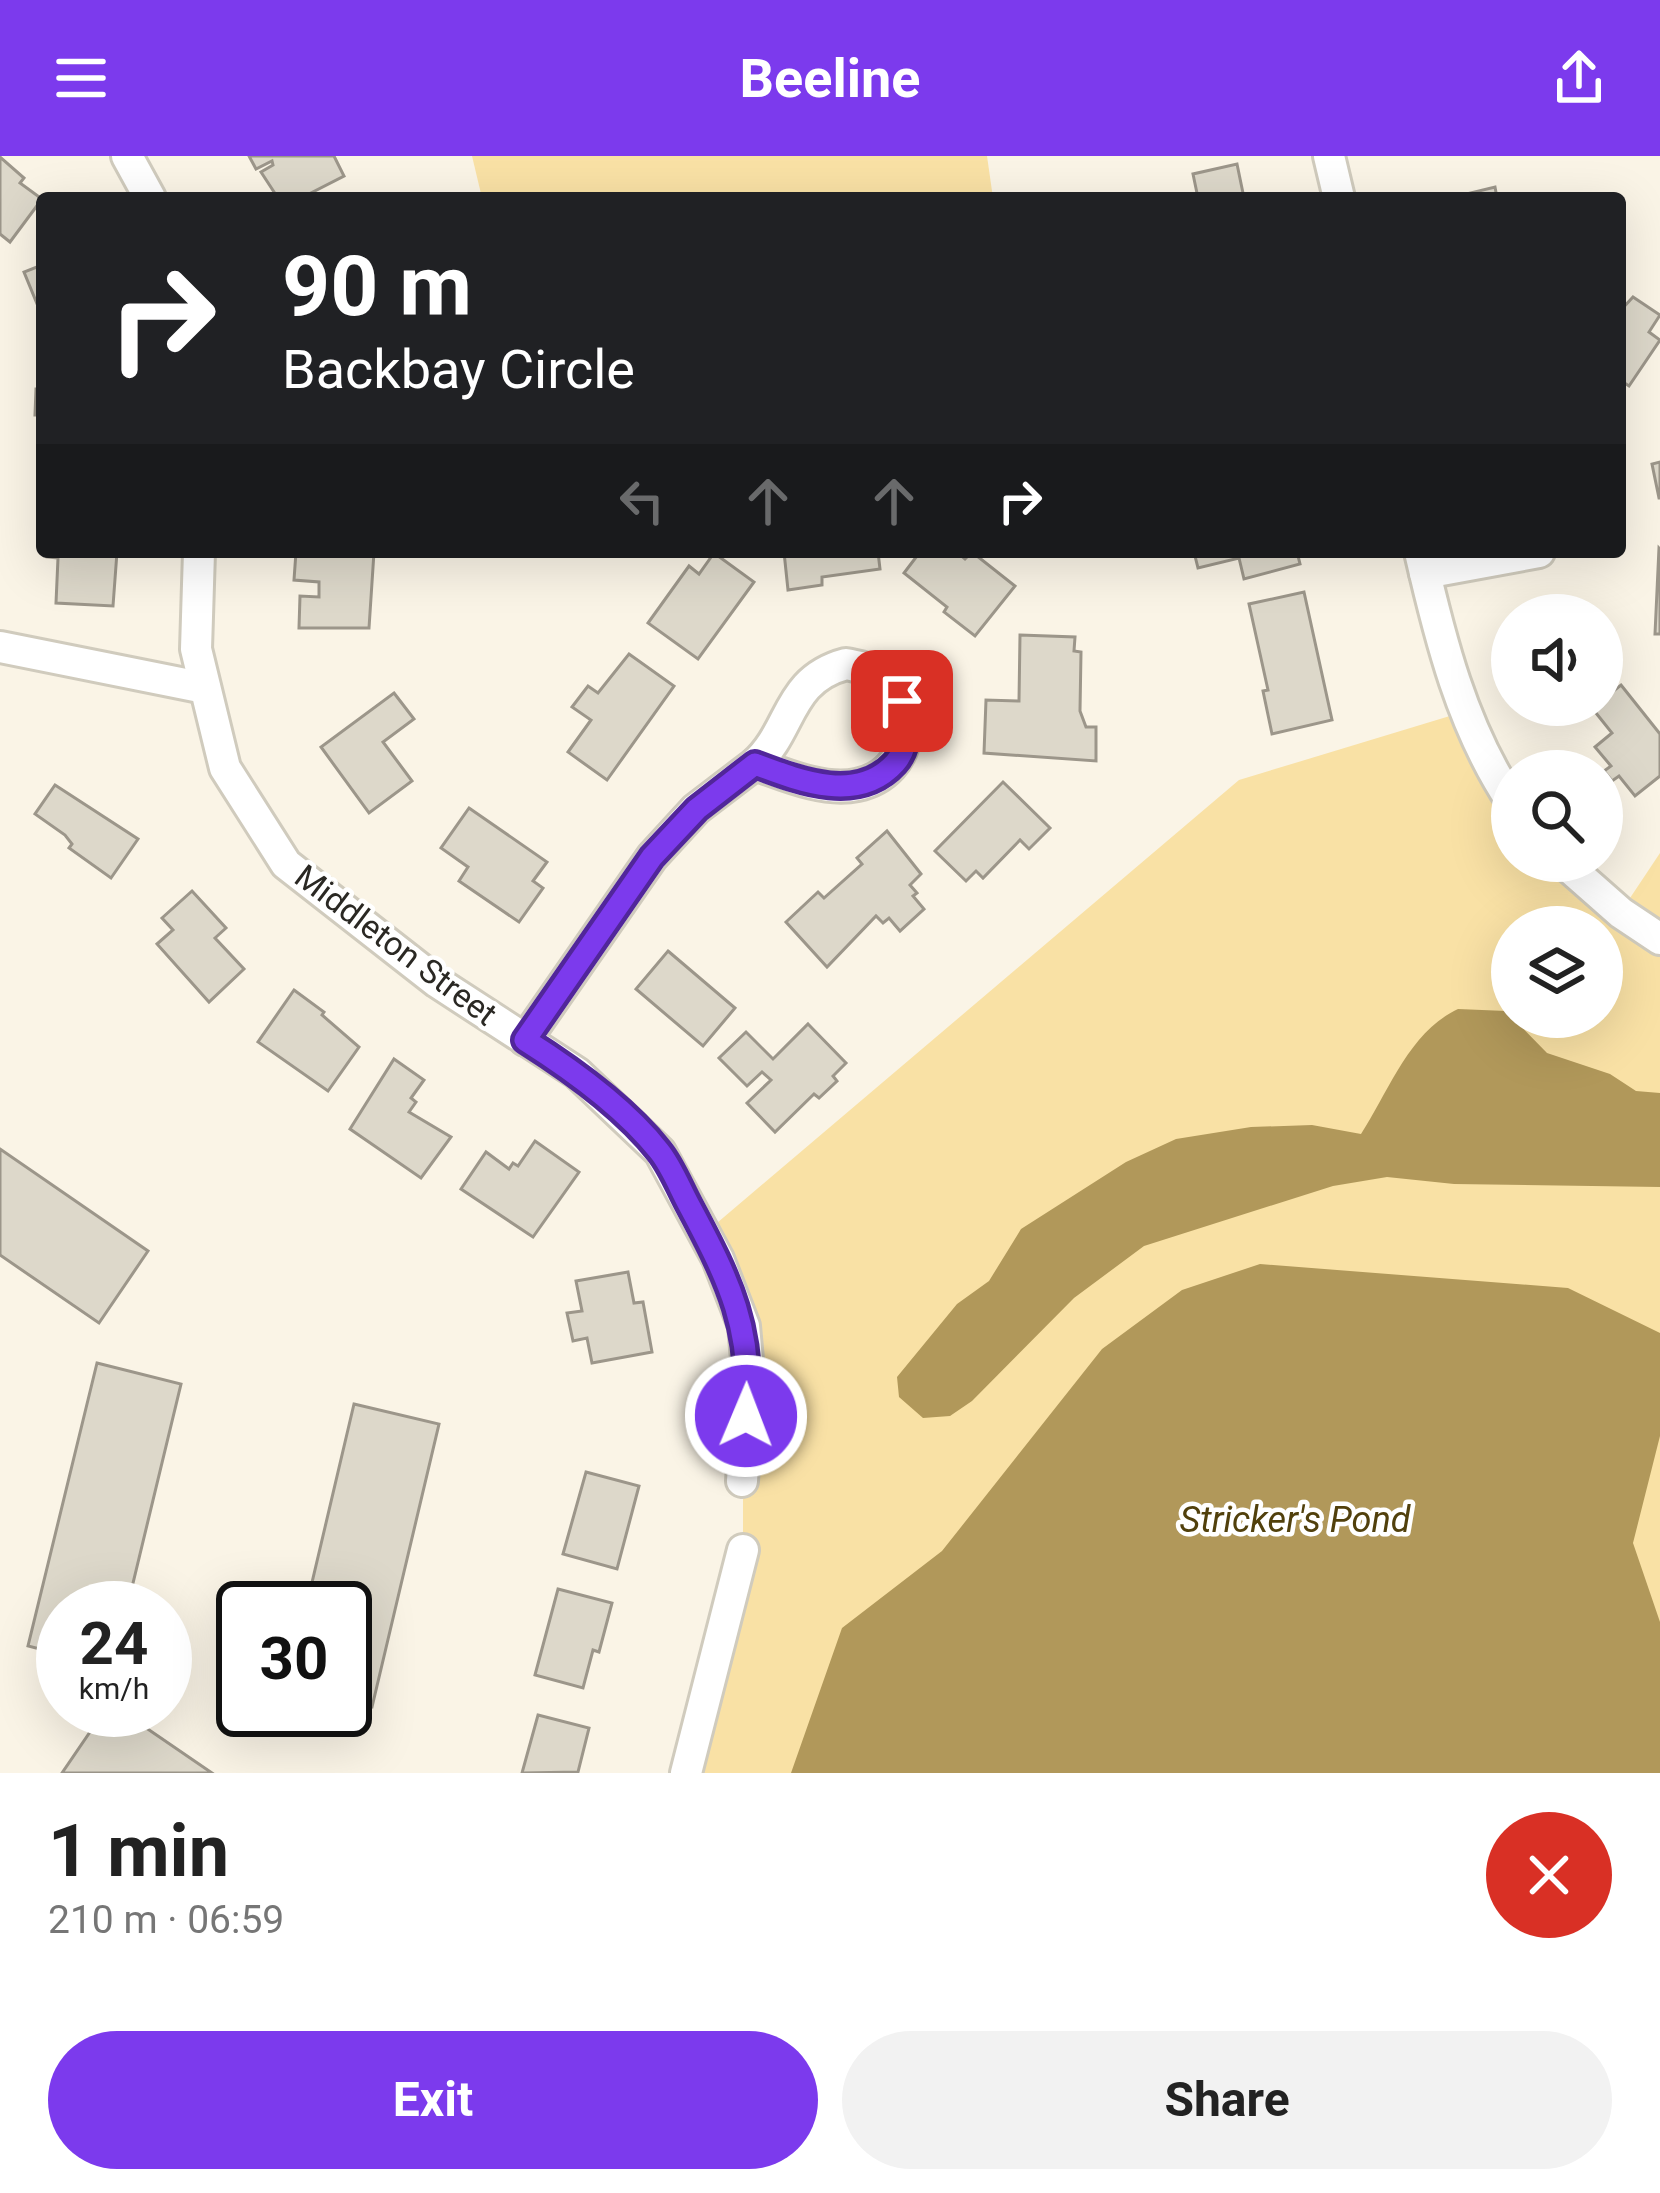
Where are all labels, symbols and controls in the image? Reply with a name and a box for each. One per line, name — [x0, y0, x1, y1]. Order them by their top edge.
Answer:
icon: menu — [48, 45, 114, 111]
icon: share — [1546, 45, 1612, 111]
text: Beeline — [740, 47, 920, 110]
text: 90 m — [282, 237, 472, 336]
icon: right — [84, 240, 240, 396]
text: Backbay Circle — [282, 338, 635, 401]
icon: left — [609, 468, 675, 534]
icon: ahead — [735, 468, 801, 534]
icon: ahead — [861, 468, 927, 534]
icon: right — [987, 468, 1053, 534]
map controls — [1491, 594, 1623, 1038]
button: sound — [1491, 594, 1623, 726]
pin — [851, 650, 953, 752]
icon: arrive — [869, 668, 935, 734]
button: search — [1491, 750, 1623, 882]
street label: Middleton Street — [287, 857, 505, 1033]
button: layers — [1491, 906, 1623, 1038]
position arrow — [683, 1353, 809, 1479]
water label: Stricker's Pond — [1180, 1499, 1412, 1541]
speed limit sign: 30 — [216, 1581, 372, 1737]
text: 24 — [80, 1608, 148, 1679]
text: km/h — [79, 1671, 149, 1706]
text: 1 min — [48, 1809, 229, 1894]
button: close — [1486, 1812, 1612, 1938]
text: 210 m · 06:59 — [48, 1897, 284, 1943]
button: Exit — [48, 2031, 818, 2169]
button: Share — [842, 2031, 1612, 2169]

